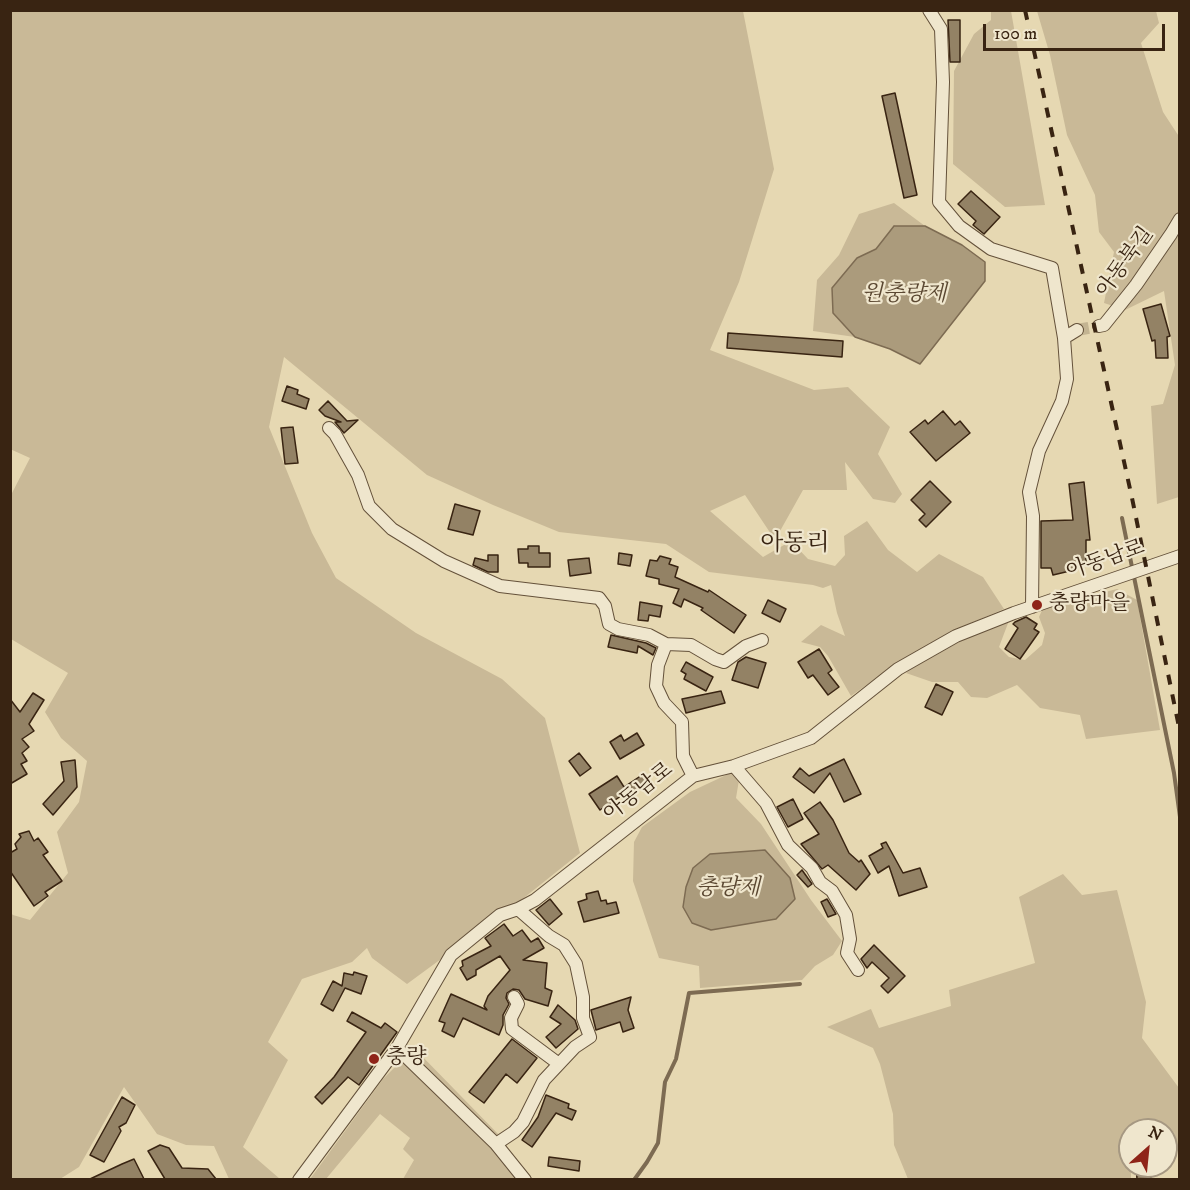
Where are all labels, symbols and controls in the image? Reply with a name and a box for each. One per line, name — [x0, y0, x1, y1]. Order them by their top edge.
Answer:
scale bar — [986, 12, 1168, 50]
text: 100 m — [994, 23, 1037, 45]
street label: 아동북길 — [1092, 223, 1160, 303]
water label: 원충량제 — [861, 282, 947, 308]
district label: 아동리 — [760, 531, 830, 559]
street label: 아동남로 — [1064, 536, 1148, 586]
place label: 충량마을 — [1049, 592, 1130, 618]
marker: 충량마을 — [1030, 598, 1044, 612]
street label: 아동남로 — [599, 758, 679, 828]
water label: 충량제 — [696, 876, 760, 902]
place label: 충량 — [386, 1046, 427, 1072]
marker: 충량 — [367, 1052, 381, 1066]
north arrow — [1118, 1118, 1178, 1178]
text: N — [1145, 1122, 1166, 1146]

